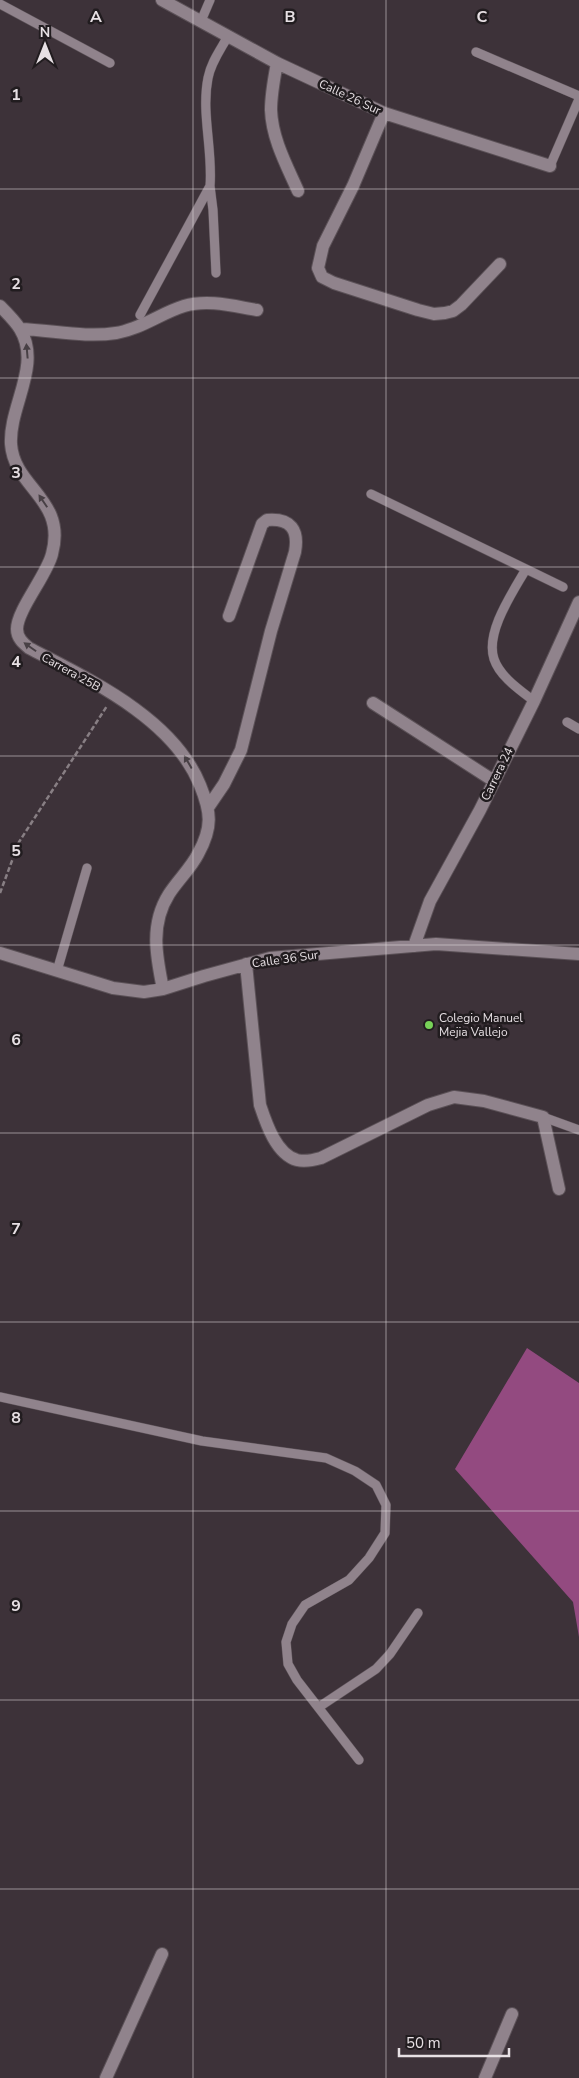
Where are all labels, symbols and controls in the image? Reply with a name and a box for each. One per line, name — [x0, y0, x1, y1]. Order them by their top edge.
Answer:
text: A — [90, 6, 102, 28]
text: B — [284, 6, 296, 28]
text: C — [477, 6, 488, 28]
north arrow — [20, 20, 70, 70]
text: N — [40, 23, 50, 42]
street label: Calle 26 Sur — [316, 76, 384, 119]
text: 1 — [11, 84, 21, 106]
text: 2 — [11, 273, 21, 295]
one-way arrow — [22, 342, 30, 358]
text: 3 — [11, 462, 21, 484]
one-way arrow — [38, 495, 48, 508]
one-way arrow — [23, 642, 37, 652]
street label: Carrera 25B — [39, 649, 103, 695]
text: 4 — [11, 651, 21, 673]
street label: Carrera 24 — [477, 745, 517, 803]
one-way arrow — [184, 754, 192, 769]
text: 5 — [11, 840, 21, 862]
street label: Calle 36 Sur — [251, 946, 320, 972]
place label: Colegio Manuel Mejia Vallejo — [439, 1010, 523, 1040]
marker: Colegio Manuel Mejia Vallejo — [423, 1019, 435, 1031]
text: 6 — [11, 1029, 21, 1051]
text: 7 — [11, 1218, 21, 1240]
text: 8 — [11, 1407, 21, 1429]
text: 9 — [11, 1595, 21, 1617]
scale bar — [399, 2026, 509, 2058]
text: 50 m — [406, 2033, 441, 2053]

